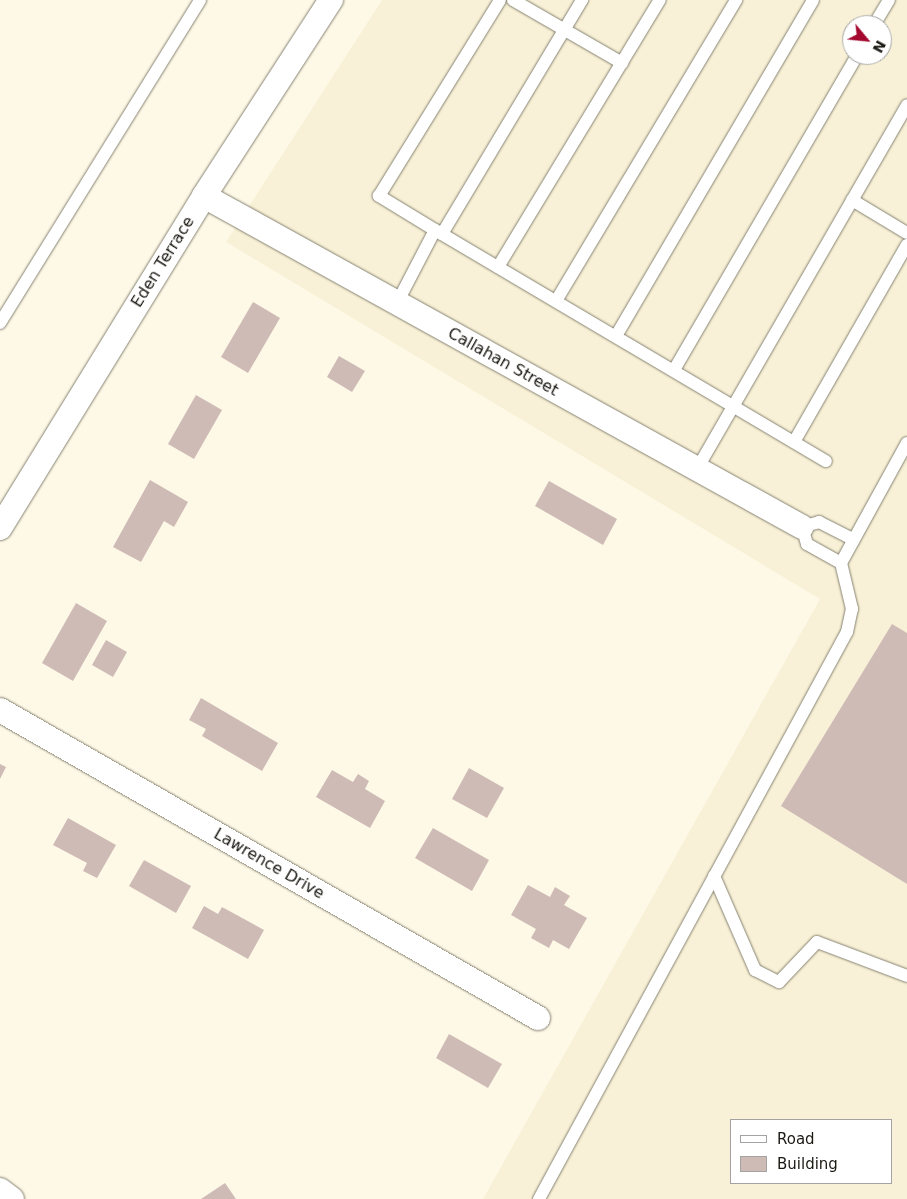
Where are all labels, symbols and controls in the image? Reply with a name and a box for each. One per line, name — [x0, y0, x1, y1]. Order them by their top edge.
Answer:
north arrow — [842, 15, 892, 65]
text: N — [870, 38, 889, 56]
street label: Eden Terrace — [127, 213, 199, 311]
street label: Callahan Street — [444, 324, 562, 400]
street label: Lawrence Drive — [210, 825, 328, 903]
legend — [730, 1119, 892, 1184]
text: Road — [777, 1130, 815, 1148]
text: Building — [777, 1155, 838, 1173]

